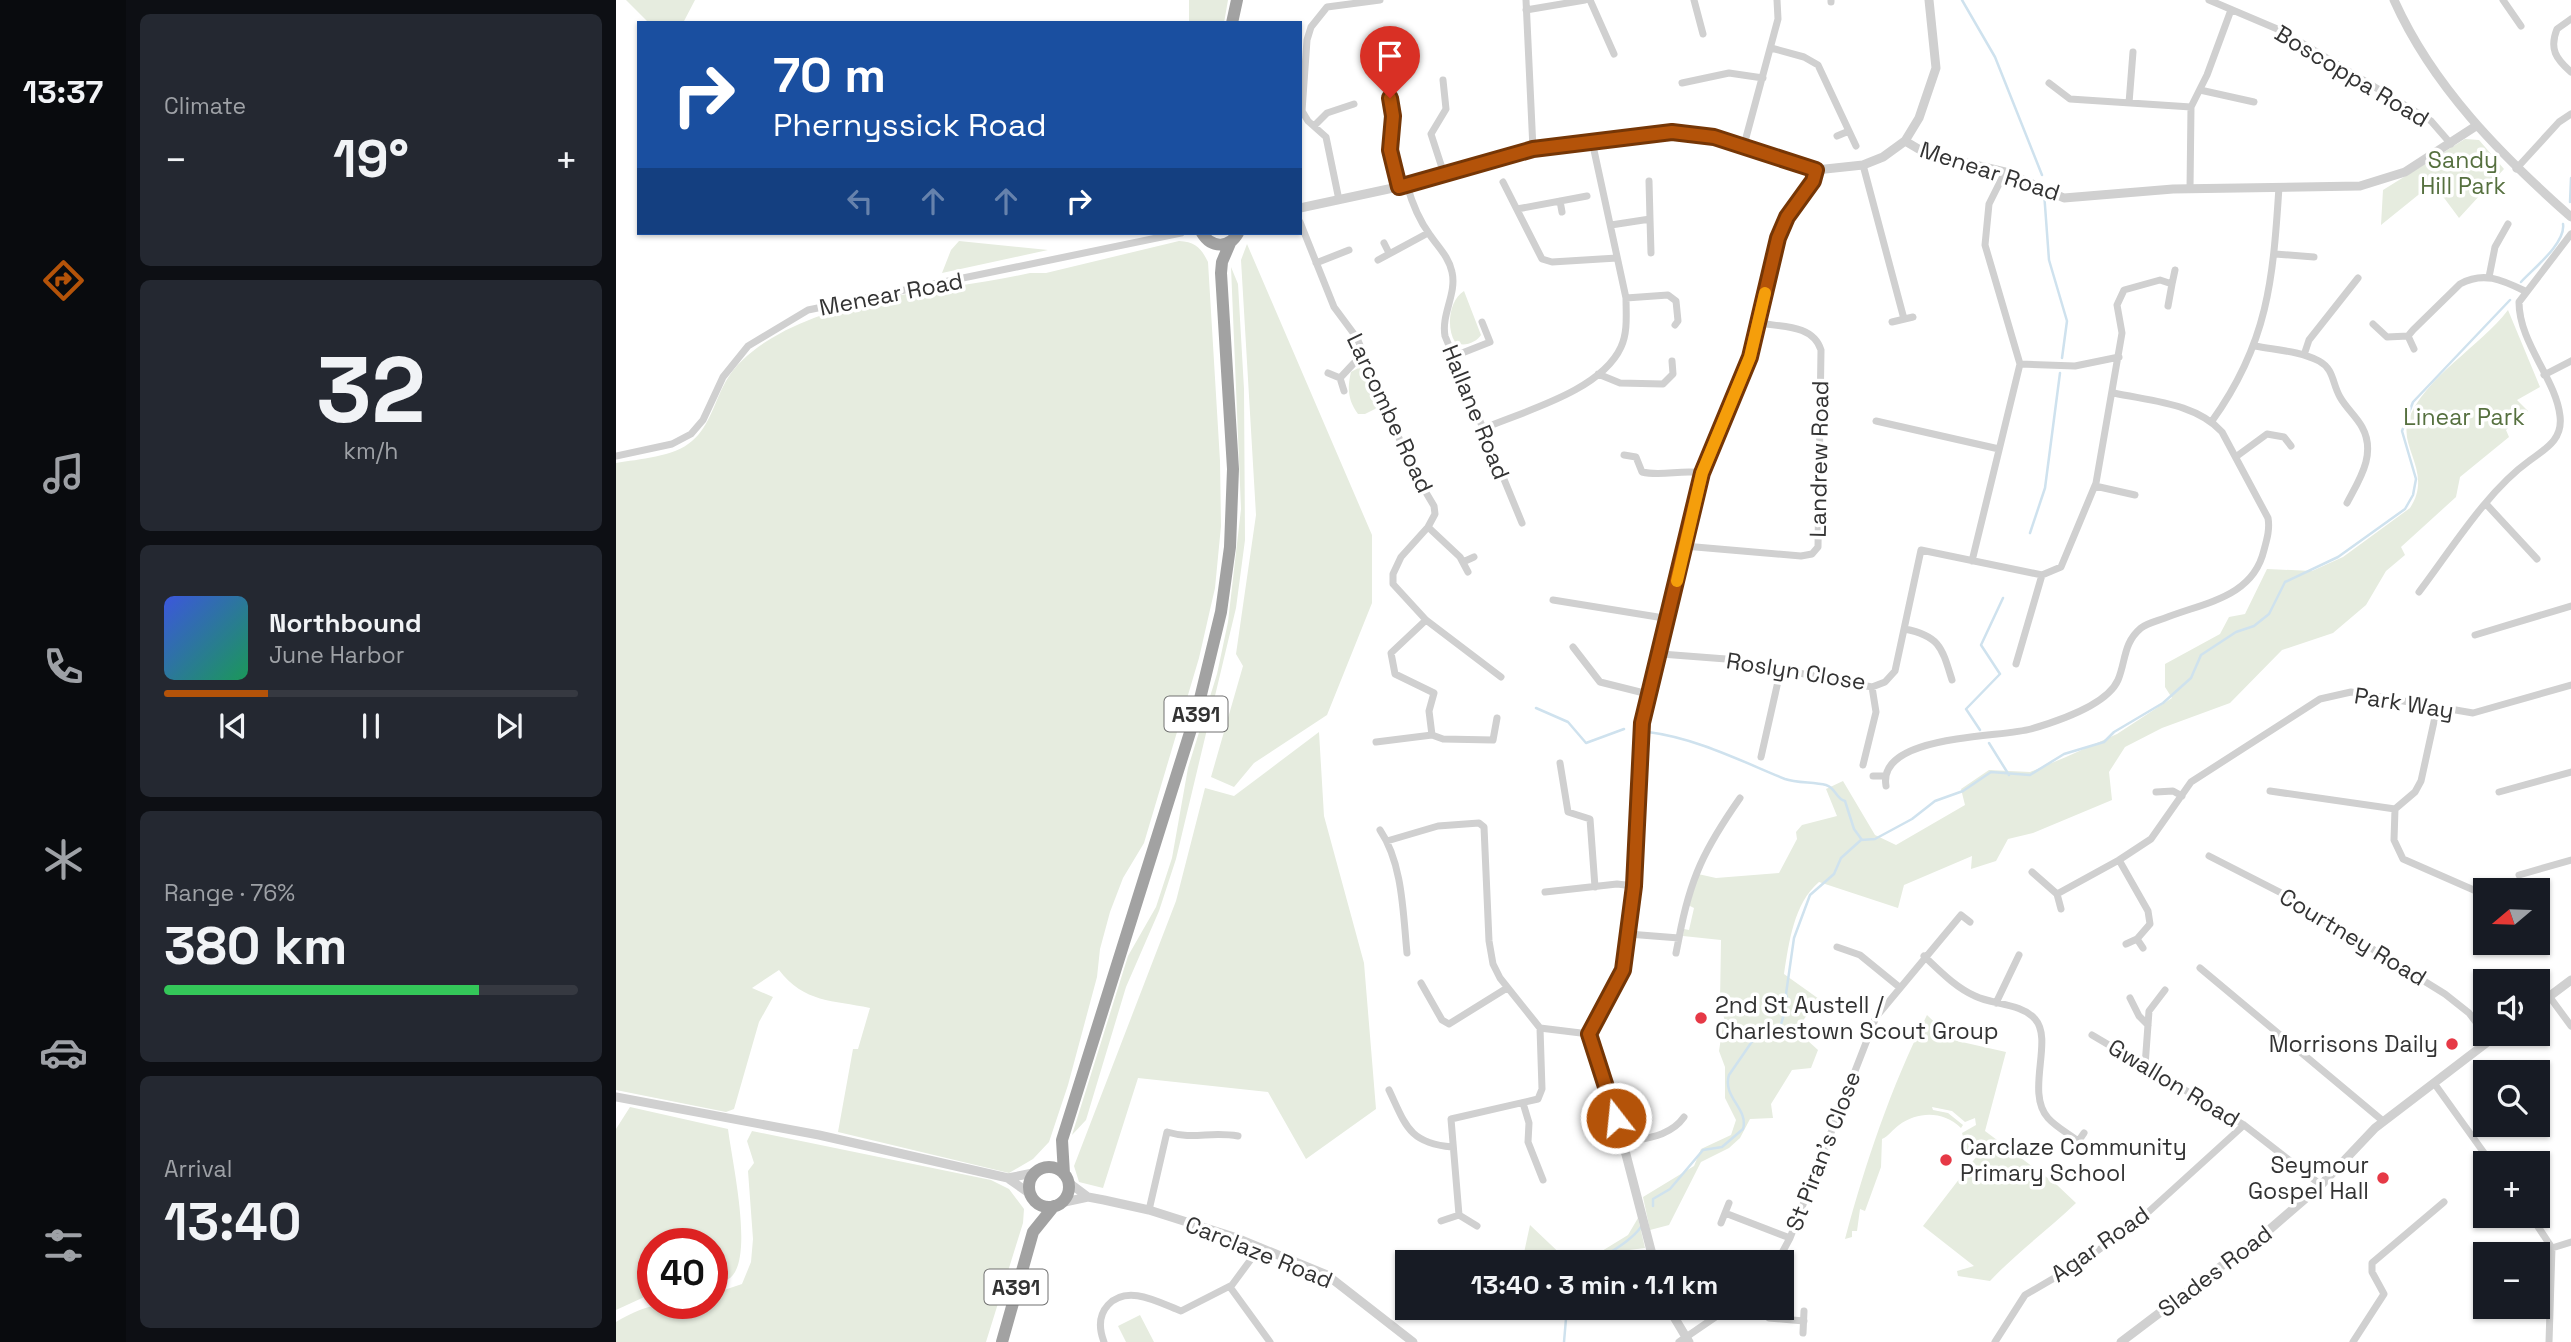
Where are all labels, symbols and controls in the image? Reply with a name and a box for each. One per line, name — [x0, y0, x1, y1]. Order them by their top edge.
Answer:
street label: Boscoppa Road — [2269, 18, 2435, 134]
pin — [1360, 26, 1420, 98]
icon: arrive — [1371, 37, 1409, 75]
text: 70 m — [773, 44, 886, 106]
icon: right — [658, 49, 749, 140]
text: 13:37 — [23, 72, 103, 112]
text: Climate — [164, 91, 246, 121]
text: Phernyssick Road — [773, 105, 1047, 145]
text: 19° — [333, 126, 409, 192]
street label: Menear Road — [1916, 134, 2064, 208]
text: − — [164, 136, 188, 184]
text: + — [554, 136, 578, 184]
park label: Sandy Hill Park — [2420, 145, 2506, 201]
icon: left — [841, 182, 879, 220]
icon: ahead — [914, 182, 952, 220]
icon: ahead — [987, 182, 1025, 220]
icon: right — [1060, 182, 1098, 220]
icon: directions — [39, 256, 88, 305]
street label: Menear Road — [817, 265, 965, 323]
street label: Larcombe Road — [1340, 328, 1440, 498]
text: 32 — [316, 332, 426, 449]
street label: Hallane Road — [1435, 340, 1517, 484]
street label: Landrew Road — [1803, 380, 1835, 538]
park label: Linear Park — [2403, 402, 2525, 432]
text: km/h — [344, 436, 398, 466]
icon: music — [39, 449, 88, 498]
text: Northbound — [269, 606, 422, 640]
text: June Harbor — [269, 640, 404, 670]
icon: phone — [39, 642, 88, 691]
street label: Roslyn Close — [1724, 645, 1868, 697]
street label: Park Way — [2352, 680, 2456, 726]
road number: A391 — [1164, 696, 1228, 732]
icon: previous — [214, 707, 252, 745]
icon: pause — [352, 707, 390, 745]
icon: next — [490, 707, 528, 745]
icon: climate — [39, 835, 88, 884]
text: Range · 76% — [164, 878, 295, 908]
north arrow — [2473, 878, 2550, 956]
map controls — [2473, 878, 2550, 1319]
street label: Courtney Road — [2274, 881, 2432, 993]
text: 380 km — [164, 913, 347, 979]
button: sound — [2473, 969, 2550, 1046]
place label: 2nd St Austell / Charlestown Scout Group — [1715, 990, 1999, 1046]
marker: 2nd St Austell / Charlestown Scout Group — [1693, 1010, 1709, 1026]
icon: car — [39, 1028, 88, 1077]
place label: Morrisons Daily — [2269, 1029, 2438, 1059]
street label: Gwallon Road — [2103, 1032, 2245, 1134]
marker: Morrisons Daily — [2444, 1036, 2460, 1052]
button: search — [2473, 1060, 2550, 1137]
street label: St Piran's Close — [1779, 1067, 1867, 1235]
position arrow — [1579, 1081, 1653, 1155]
place label: Carclaze Community Primary School — [1960, 1132, 2187, 1188]
place label: Seymour Gospel Hall — [2248, 1150, 2369, 1206]
button: + — [2473, 1151, 2550, 1228]
marker: Carclaze Community Primary School — [1938, 1152, 1954, 1168]
text: Arrival — [164, 1154, 232, 1184]
marker: Seymour Gospel Hall — [2375, 1170, 2391, 1186]
text: 13:40 — [164, 1189, 301, 1255]
street label: Agar Road — [2045, 1199, 2155, 1289]
street label: Carclaze Road — [1181, 1209, 1337, 1295]
street label: Slades Road — [2152, 1218, 2278, 1324]
icon: filters — [39, 1221, 88, 1270]
speed limit sign: 40 — [637, 1228, 728, 1319]
button: − — [2473, 1242, 2550, 1319]
text: 13:40 · 3 min · 1.1 km — [1471, 1268, 1718, 1302]
road number: A391 — [984, 1270, 1048, 1304]

